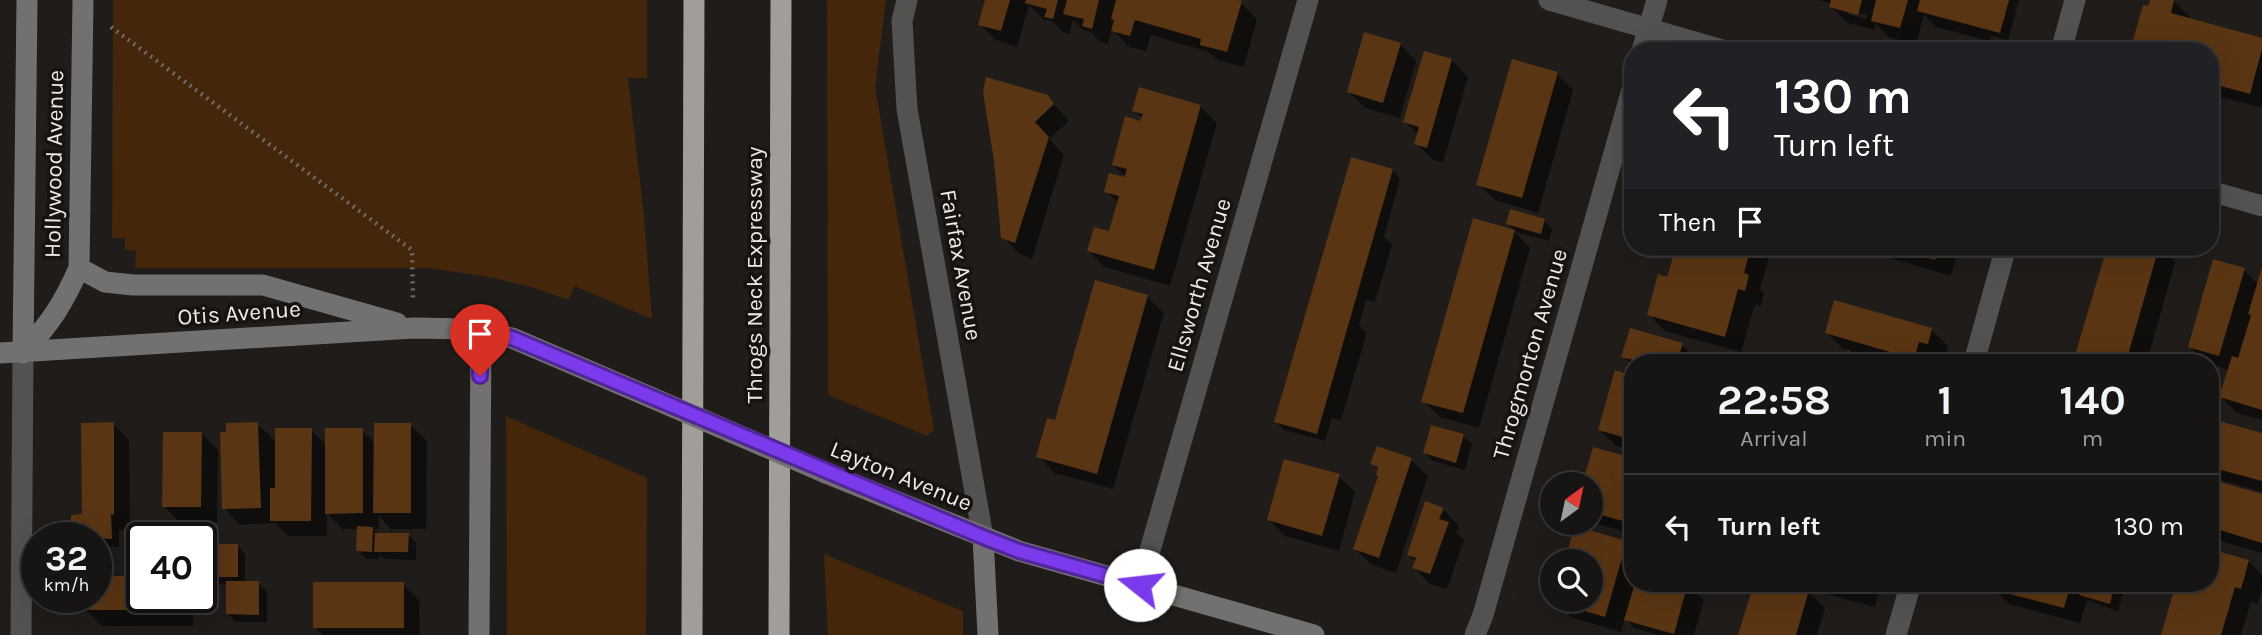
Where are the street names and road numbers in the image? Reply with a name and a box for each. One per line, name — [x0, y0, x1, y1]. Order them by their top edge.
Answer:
street label: Hollywood Avenue — [39, 70, 69, 258]
street label: Throgs Neck Expressway — [741, 146, 768, 404]
street label: Fairfax Avenue — [934, 187, 988, 343]
street label: Ellsworth Avenue — [1161, 195, 1237, 375]
street label: Throgmorton Avenue — [1487, 246, 1573, 462]
street label: Otis Avenue — [176, 295, 302, 331]
street label: Layton Avenue — [826, 435, 976, 517]

